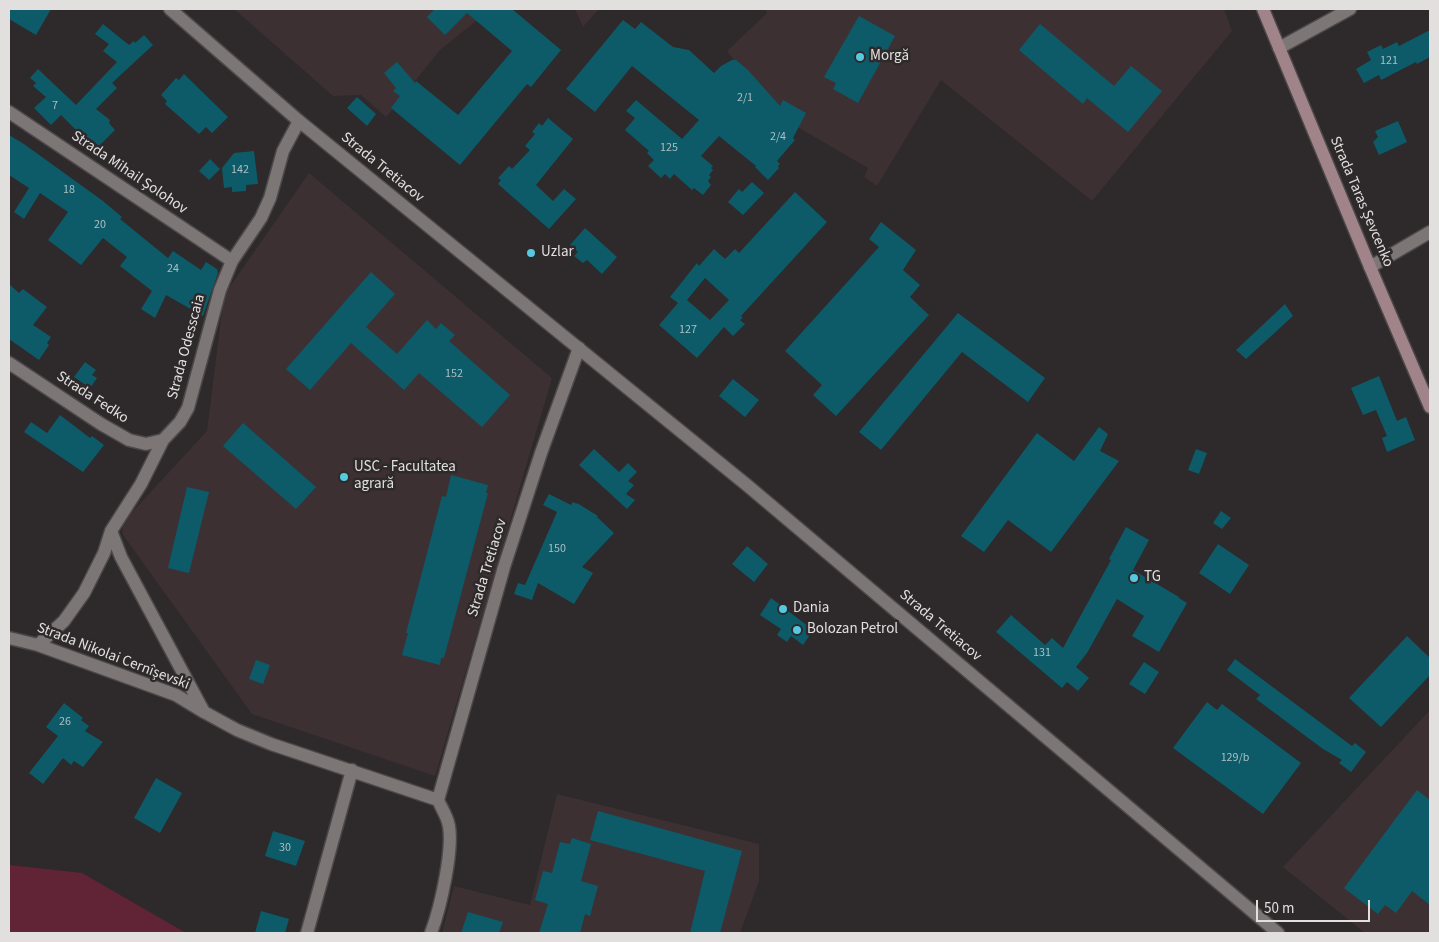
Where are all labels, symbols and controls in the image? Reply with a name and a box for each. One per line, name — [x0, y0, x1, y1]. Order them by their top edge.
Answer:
place label: Morgă — [870, 48, 909, 66]
marker: Morgă — [854, 51, 866, 63]
house number: 121 — [1380, 54, 1398, 68]
house number: 2/1 — [737, 91, 753, 105]
house number: 7 — [52, 99, 58, 113]
street label: Strada Mihail Șolohov — [68, 127, 190, 219]
street label: Strada Tretiacov — [337, 129, 427, 207]
house number: 2/4 — [770, 130, 786, 144]
street label: Strada Taras Șevcenko — [1325, 134, 1397, 270]
house number: 125 — [660, 141, 678, 155]
house number: 142 — [231, 163, 249, 177]
house number: 18 — [63, 183, 75, 197]
house number: 20 — [94, 218, 106, 232]
place label: Uzlar — [541, 244, 574, 262]
marker: Uzlar — [525, 247, 537, 259]
house number: 24 — [167, 262, 179, 276]
street label: Strada Odesscaia — [164, 293, 210, 401]
house number: 127 — [679, 323, 697, 337]
house number: 152 — [445, 367, 463, 381]
street label: Strada Fedko — [53, 368, 131, 428]
place label: USC - Facultatea agrară — [354, 459, 456, 494]
marker: USC - Facultatea agrară — [338, 471, 350, 483]
street label: Strada Tretiacov — [465, 517, 511, 619]
house number: 150 — [548, 542, 566, 556]
place label: TG — [1144, 569, 1161, 587]
marker: TG — [1128, 572, 1140, 584]
street label: Strada Tretiacov — [895, 586, 985, 666]
place label: Dania — [793, 600, 829, 618]
marker: Dania — [777, 603, 789, 615]
street label: Strada Nikolai Cernîșevski — [34, 620, 192, 694]
place label: Bolozan Petrol — [807, 621, 898, 639]
marker: Bolozan Petrol — [791, 624, 803, 636]
house number: 131 — [1033, 646, 1051, 660]
house number: 26 — [59, 715, 71, 729]
house number: 129/b — [1221, 751, 1249, 765]
house number: 30 — [279, 841, 291, 855]
scale bar — [1259, 890, 1373, 922]
text: 50 m — [1264, 898, 1294, 919]

